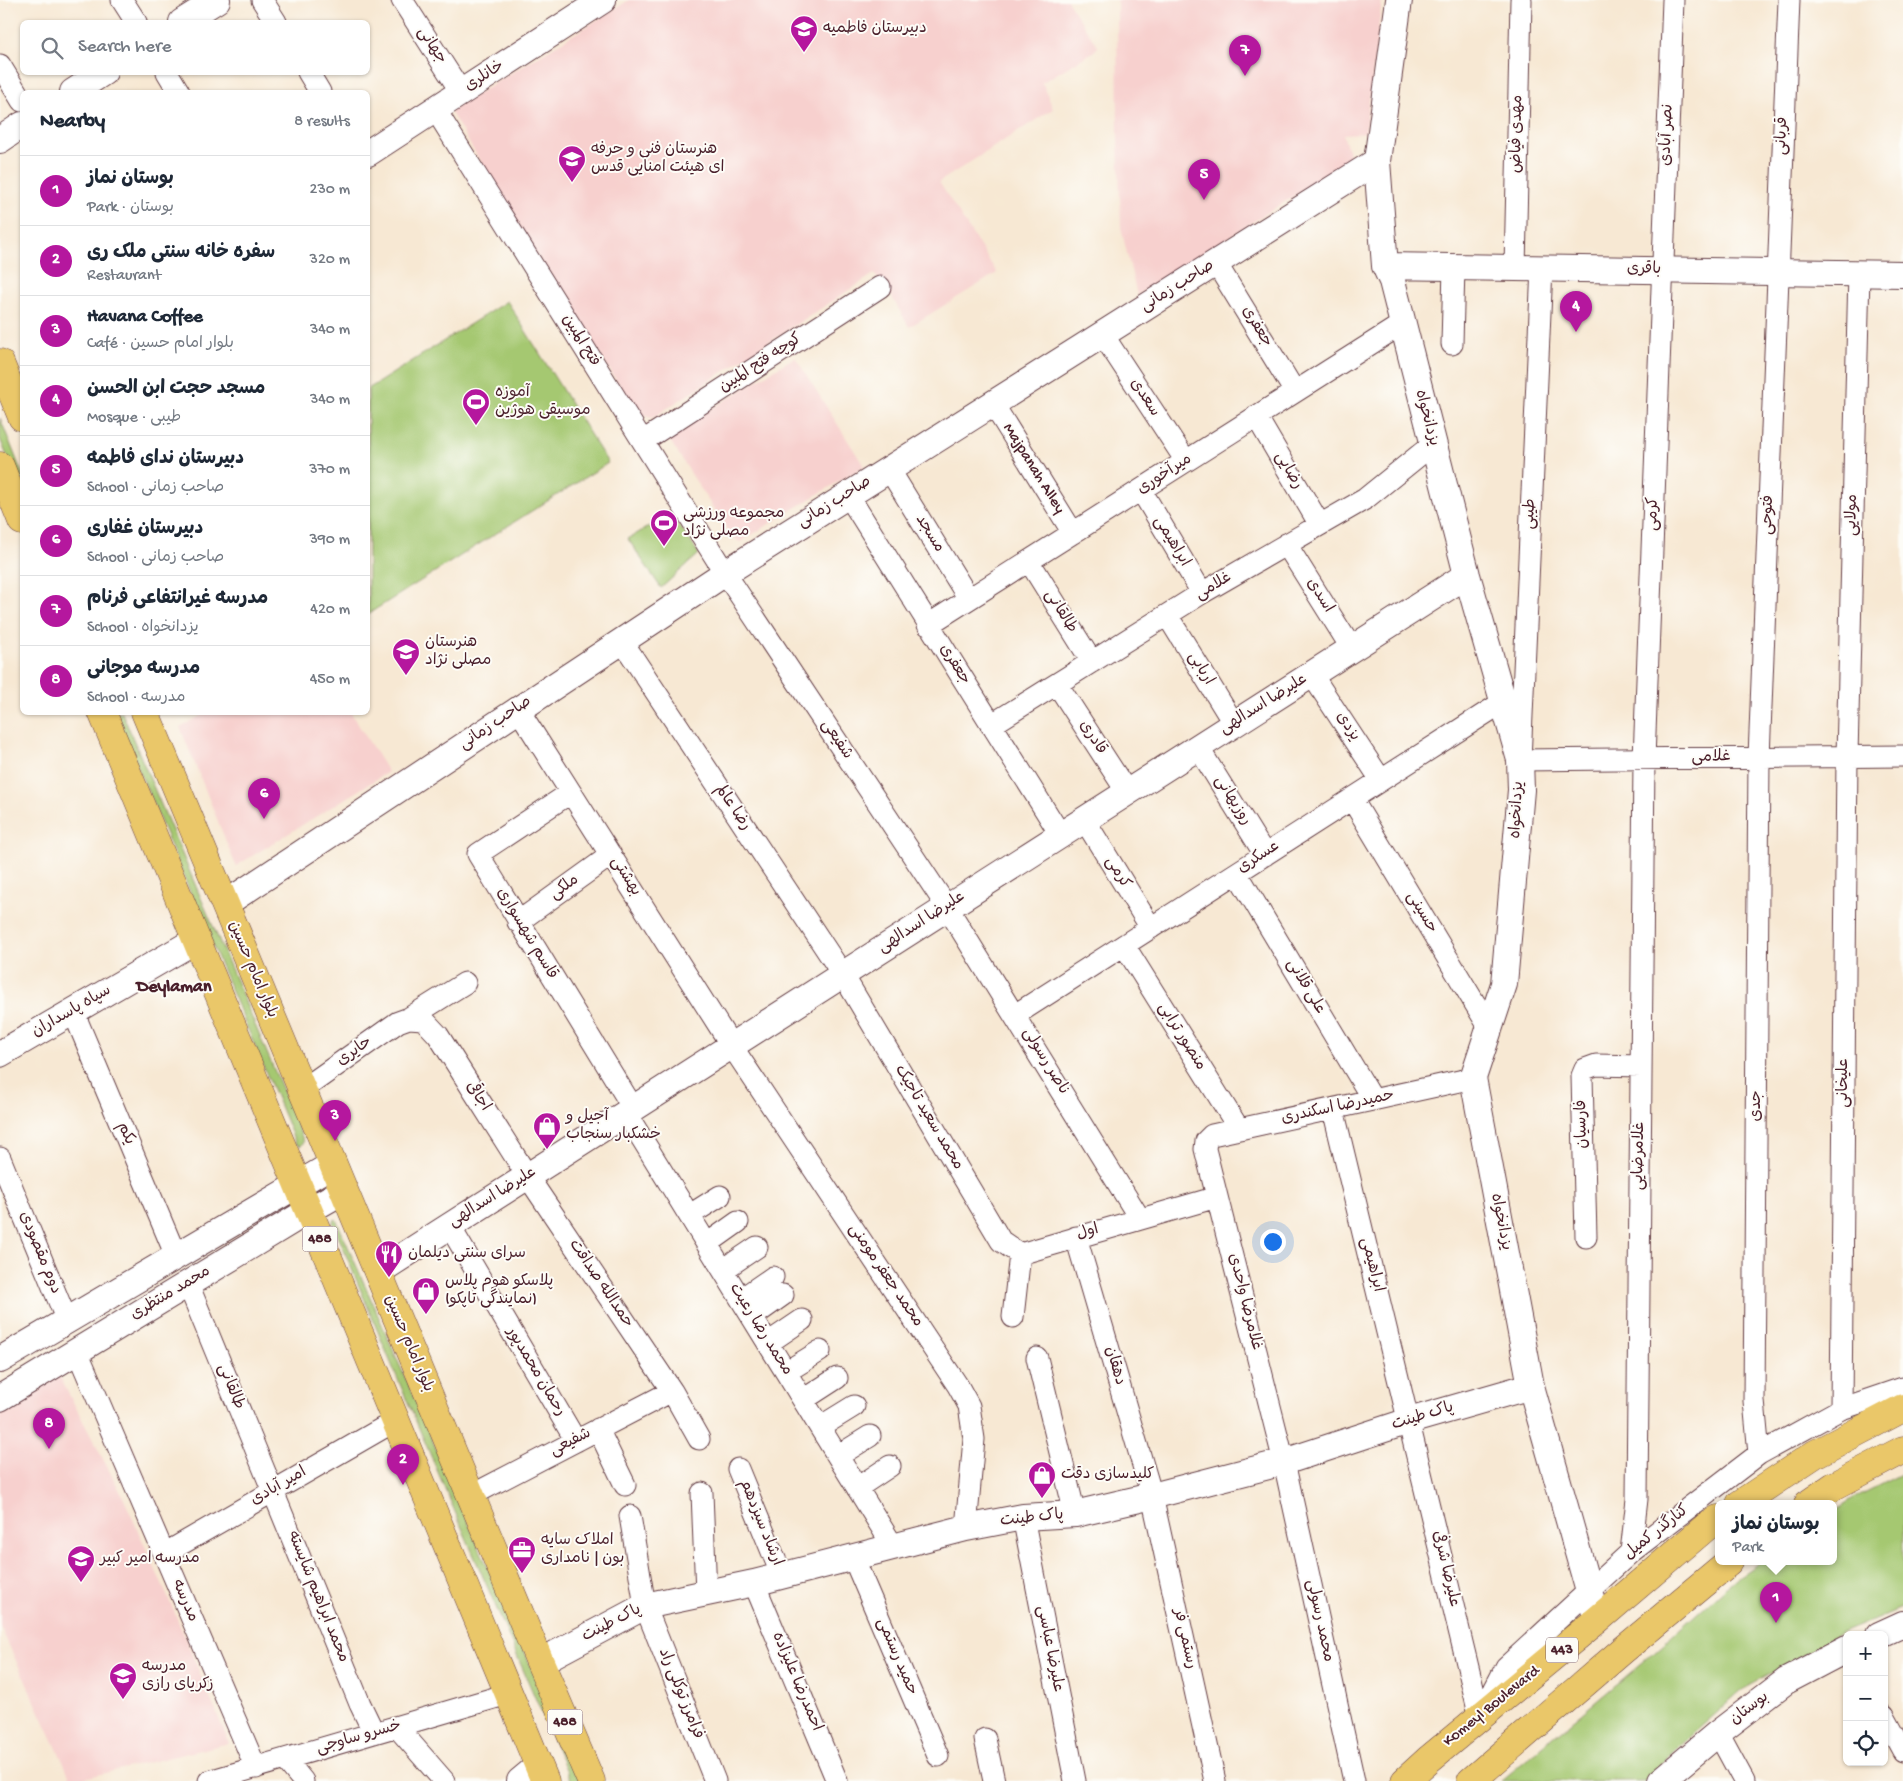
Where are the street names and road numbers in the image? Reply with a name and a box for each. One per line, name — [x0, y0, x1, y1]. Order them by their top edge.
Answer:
street label: جهانی — [412, 24, 450, 68]
street label: خانلری — [462, 57, 508, 97]
street label: مهدی فیاض — [1508, 95, 1528, 173]
street label: نصر آبادی — [1656, 104, 1679, 166]
street label: قربانی — [1773, 116, 1793, 156]
street label: صاحب زمانی — [1138, 257, 1218, 317]
street label: باقری — [1627, 260, 1661, 280]
street label: جعفری — [1236, 303, 1276, 351]
street label: فتح المبین — [557, 311, 603, 371]
street label: کوچه فتح المبین — [716, 330, 806, 398]
street label: سعدی — [1125, 375, 1163, 421]
street label: یزدانخواه — [1409, 388, 1443, 448]
street label: Majpanah Alley — [998, 420, 1068, 518]
street label: میرآخوری — [1134, 449, 1196, 500]
street label: رضایی — [1270, 449, 1306, 493]
street label: صاحب زمانی — [795, 473, 875, 533]
street label: مولایی — [1843, 494, 1863, 536]
street label: فتوحی — [1759, 495, 1779, 535]
street label: کرمی — [1644, 497, 1664, 531]
street label: طیبی — [1521, 498, 1541, 530]
street label: مسجد — [910, 512, 948, 556]
street label: ابراهیمی — [1149, 513, 1193, 571]
street label: غلامی — [1192, 569, 1236, 605]
street label: اسدی — [1301, 575, 1337, 617]
street label: طالقانی — [1039, 587, 1081, 637]
street label: جعفری — [934, 641, 974, 689]
street label: اربابی — [1183, 649, 1217, 689]
street label: علیرضا اسدالهی — [1217, 671, 1311, 739]
street label: صاحب زمانی — [456, 693, 536, 755]
street label: یزدی — [1331, 709, 1363, 745]
street label: شفیعی — [816, 717, 856, 763]
street label: قادری — [1074, 717, 1110, 759]
street label: غلامی — [1691, 748, 1731, 768]
street label: روزبهانی — [1209, 773, 1255, 829]
street label: رضا عالم — [710, 781, 754, 835]
street label: یزدانخواه — [1507, 781, 1529, 839]
street label: عسکری — [1234, 837, 1284, 879]
street label: بهشتی — [606, 854, 644, 900]
street label: کرمی — [1100, 854, 1134, 893]
street label: ملکی — [547, 871, 583, 905]
street label: قاسم شهسواری — [491, 885, 561, 983]
street label: علیرضا اسدالهی — [875, 888, 969, 958]
street label: حسینی — [1401, 889, 1441, 937]
street label: بلوار امام حسین — [223, 919, 281, 1021]
street label: علی قلانی — [1281, 956, 1329, 1018]
street label: سپاه پاسداران — [29, 982, 115, 1042]
street label: منصور ترابی — [1153, 1000, 1209, 1074]
street label: ناصر رسولی — [1017, 1025, 1073, 1099]
street label: حایری — [334, 1033, 376, 1071]
street label: علیخانی — [1835, 1058, 1854, 1108]
street label: محمد سعید تاجیک — [889, 1062, 967, 1174]
street label: اجاقی — [460, 1076, 497, 1115]
street label: حمیدرضا اسکندری — [1280, 1087, 1396, 1129]
street label: جدی — [1748, 1090, 1767, 1122]
street label: فارسیان — [1573, 1099, 1593, 1149]
street label: یکم — [112, 1120, 138, 1148]
street label: غلامرضایی — [1630, 1122, 1650, 1190]
street label: علیرضا اسدالهی — [446, 1164, 540, 1232]
street label: یزدانخواه — [1485, 1192, 1515, 1252]
street label: دوم مقصودی — [14, 1209, 64, 1297]
street label: محمد جعفر مومنی — [843, 1221, 927, 1331]
street label: اول — [1075, 1221, 1101, 1245]
road number: 488 — [302, 1226, 338, 1252]
street label: ابراهیمی — [1355, 1236, 1387, 1294]
street label: حمدالله صداقت — [564, 1237, 637, 1332]
street label: غلامرضا واحدی — [1223, 1252, 1265, 1352]
street label: محمد منتظری — [127, 1263, 215, 1325]
street label: محمد رضا رعیت — [724, 1280, 796, 1380]
street label: بلوار امام حسین — [379, 1293, 437, 1395]
street label: رحمان محمدپور — [500, 1323, 569, 1420]
street label: دهقان — [1099, 1344, 1129, 1388]
street label: طالقانی — [212, 1361, 248, 1413]
street label: پاک طینت — [1390, 1399, 1456, 1435]
street label: شفیعی — [547, 1425, 595, 1461]
street label: امیر آبادی — [247, 1463, 310, 1511]
street label: ارشاد سیزدهم — [734, 1477, 786, 1569]
street label: کنارگذر کمیل — [1619, 1499, 1694, 1564]
street label: پاک طینت — [999, 1506, 1065, 1532]
street label: محمد ابراهیم شایسته — [282, 1528, 352, 1666]
street label: علیرضا شرفی — [1427, 1528, 1466, 1609]
street label: مدرسه — [167, 1577, 201, 1625]
street label: محمد رسولی — [1301, 1578, 1337, 1664]
street label: پاک طینت — [579, 1601, 645, 1647]
street label: علیرضا عباسی — [1031, 1604, 1067, 1694]
street label: رستمی فر — [1167, 1605, 1200, 1671]
street label: حمید رستمی — [871, 1616, 921, 1698]
street label: احمدرضا علیزاده — [767, 1630, 825, 1734]
road number: 443 — [1546, 1638, 1578, 1662]
street label: فرامرز توکلی راد — [653, 1646, 707, 1742]
street label: Komeyl Boulevard — [1440, 1661, 1545, 1752]
street label: بوستان — [1727, 1688, 1773, 1730]
road number: 488 — [548, 1710, 582, 1734]
street label: خسرو ساوجی — [314, 1717, 404, 1759]

